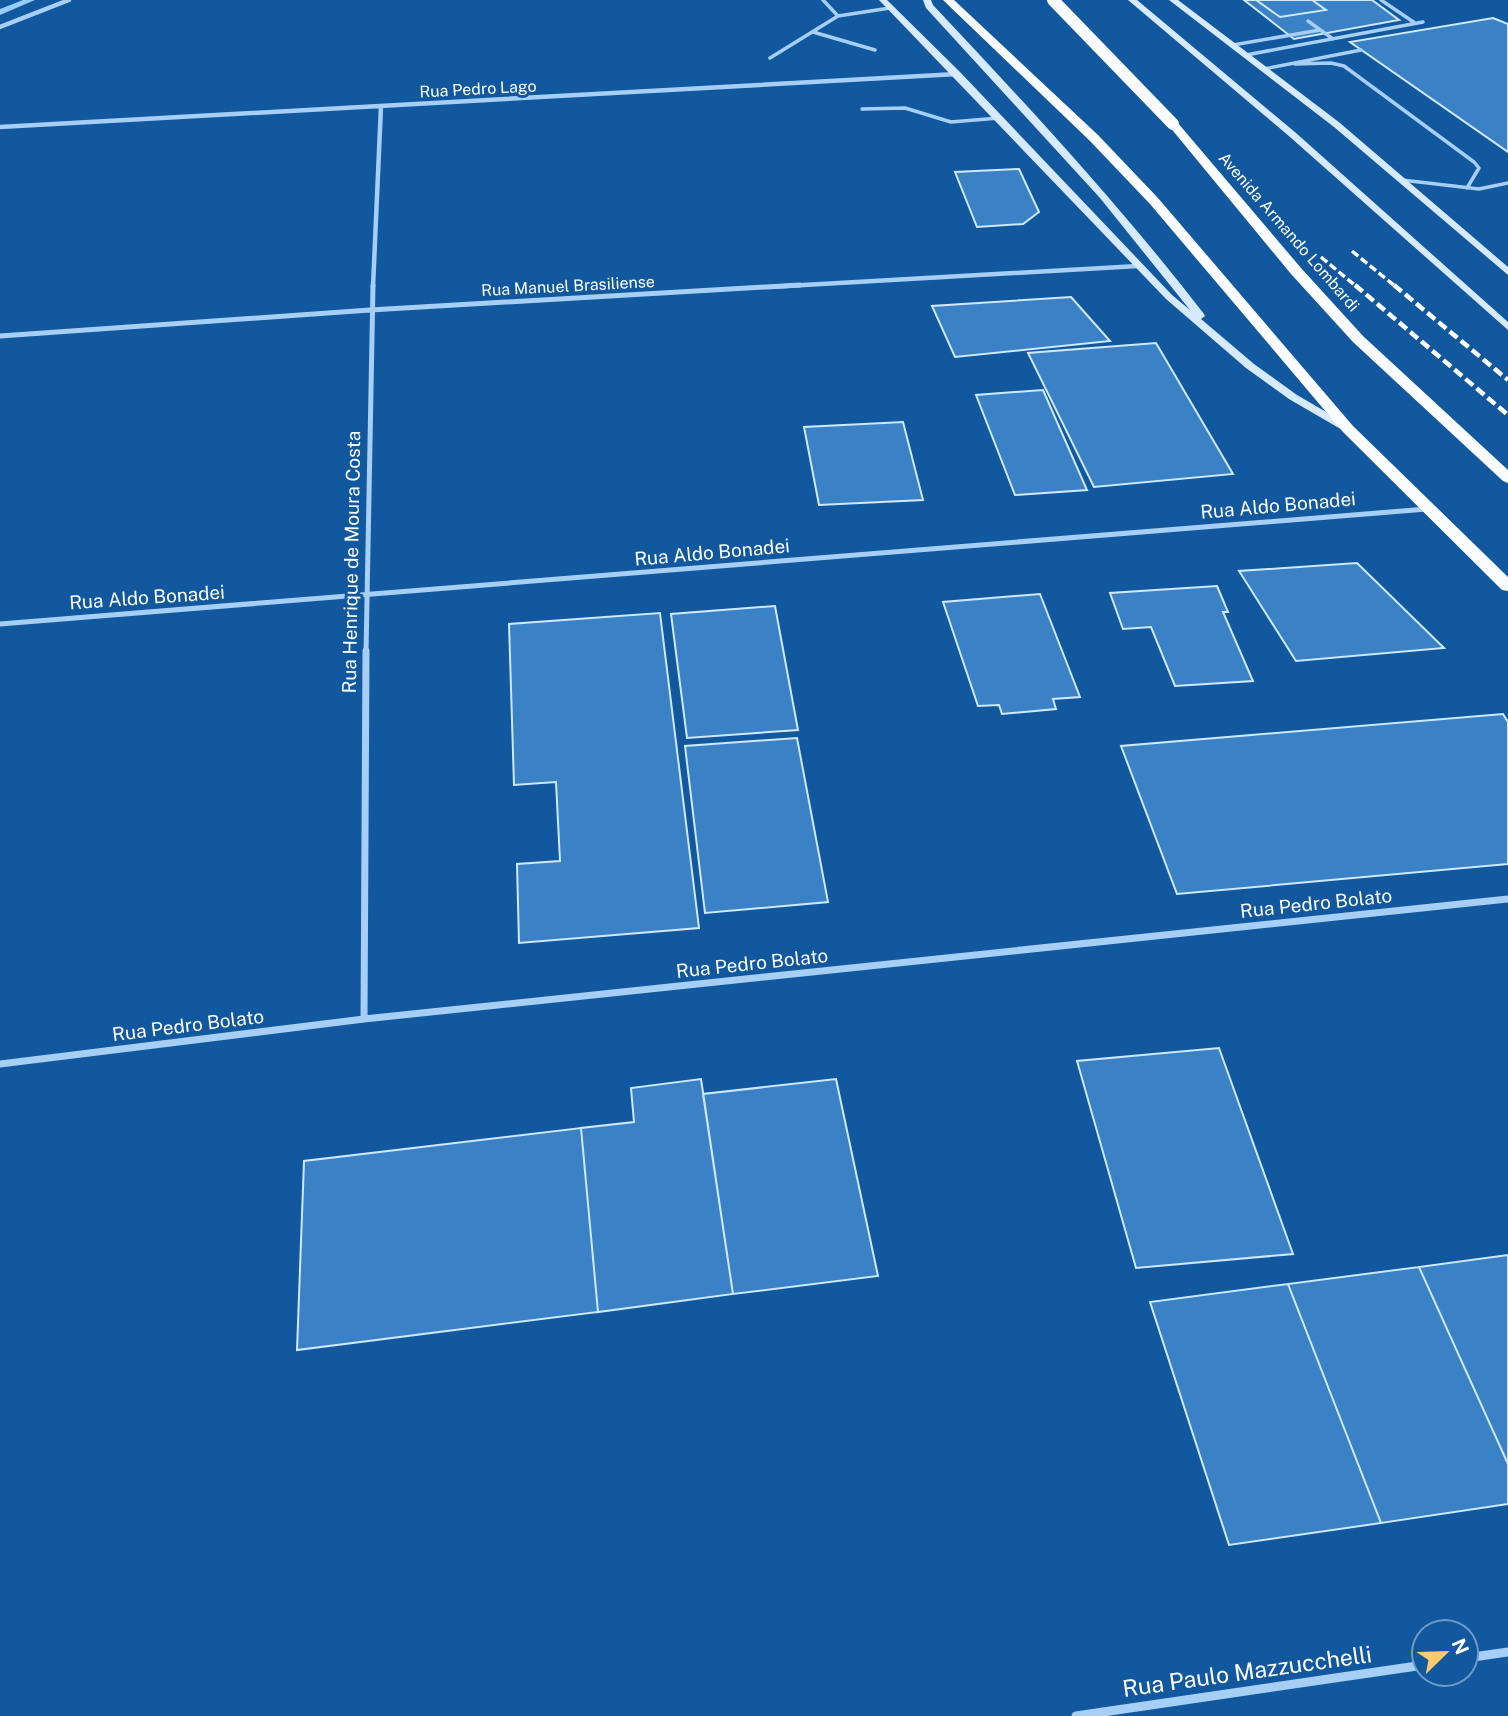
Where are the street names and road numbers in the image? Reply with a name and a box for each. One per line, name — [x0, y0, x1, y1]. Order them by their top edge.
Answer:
street label: Rua Pedro Lago — [419, 76, 537, 102]
street label: Avenida Armando Lombardi — [1215, 149, 1363, 315]
street label: Rua Manuel Brasiliense — [481, 272, 655, 300]
street label: Rua Henrique de Moura Costa — [338, 430, 364, 694]
street label: Rua Aldo Bonadei — [1199, 487, 1357, 523]
street label: Rua Aldo Bonadei — [633, 534, 791, 570]
street label: Rua Aldo Bonadei — [68, 581, 226, 613]
street label: Rua Pedro Bolato — [1239, 884, 1393, 922]
street label: Rua Pedro Bolato — [675, 944, 829, 982]
street label: Rua Pedro Bolato — [111, 1005, 265, 1045]
street label: Rua Paulo Mazzucchelli — [1121, 1640, 1373, 1702]

